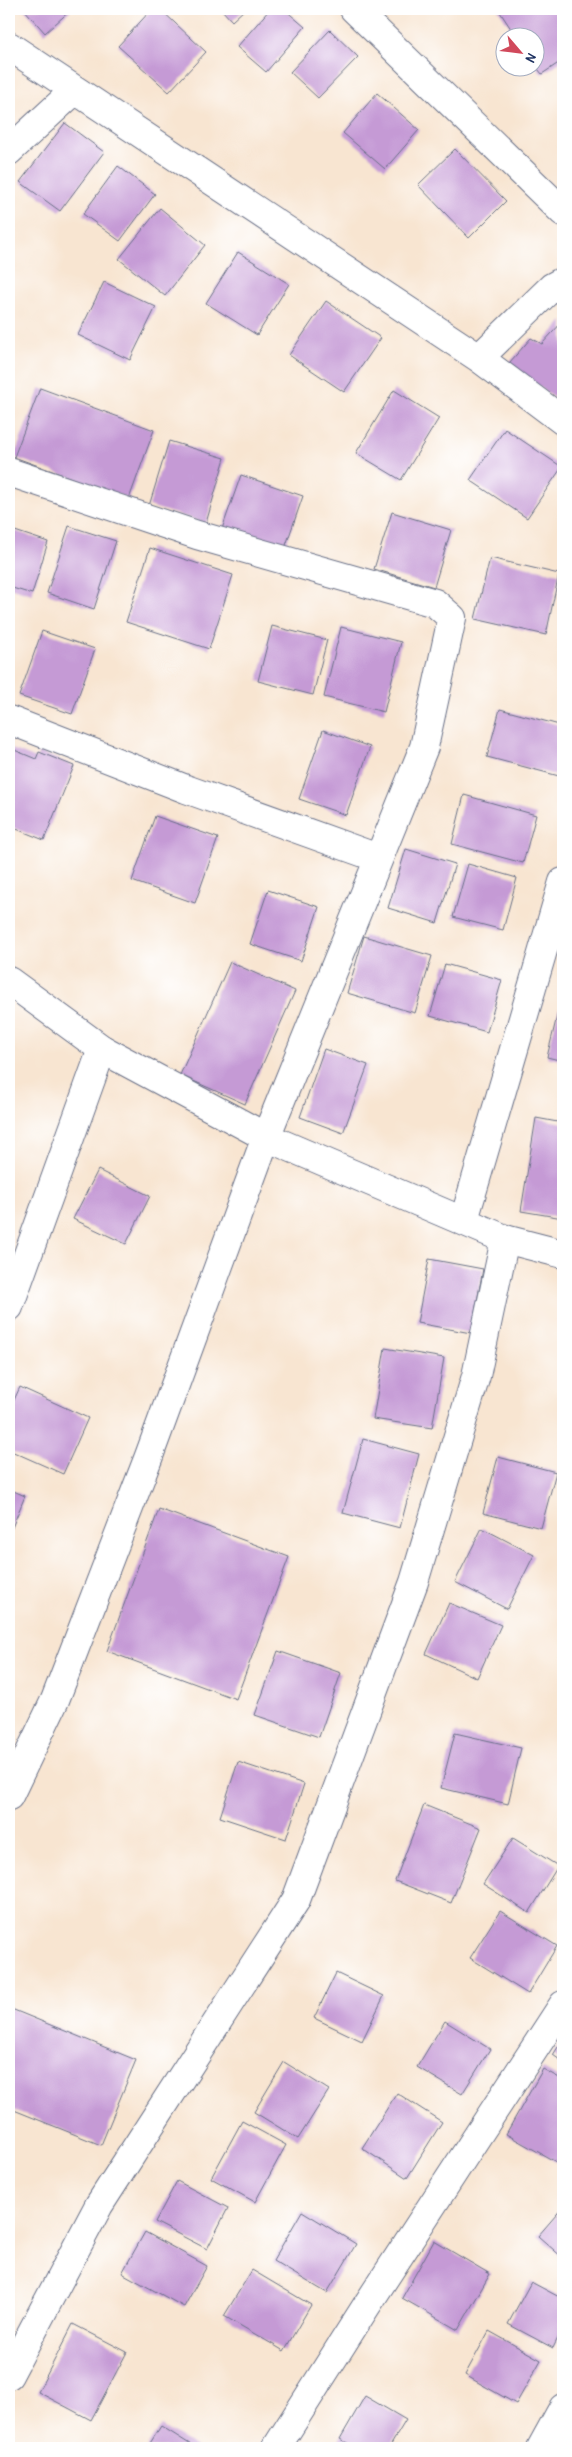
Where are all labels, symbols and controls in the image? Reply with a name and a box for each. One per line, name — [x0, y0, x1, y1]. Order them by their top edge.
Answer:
north arrow — [494, 28, 544, 78]
text: N — [522, 51, 542, 67]

